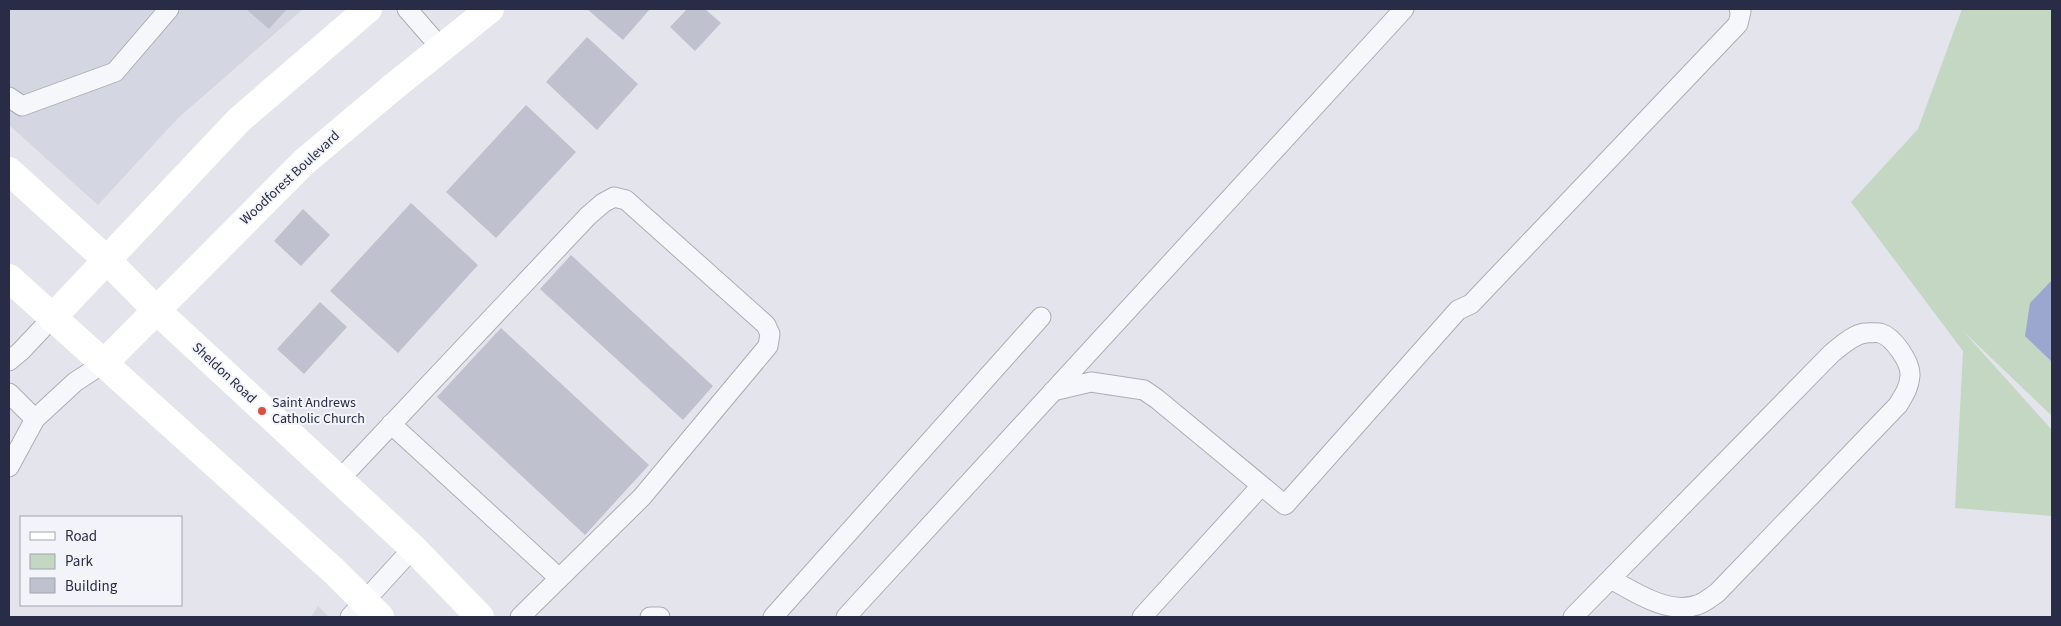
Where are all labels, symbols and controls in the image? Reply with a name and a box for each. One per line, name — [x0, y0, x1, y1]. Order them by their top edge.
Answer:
street label: Woodforest Boulevard — [236, 126, 344, 230]
street label: Sheldon Road — [187, 338, 261, 408]
place label: Saint Andrews Catholic Church — [272, 393, 365, 429]
marker: Saint Andrews Catholic Church — [256, 405, 268, 417]
legend — [20, 516, 182, 606]
text: Road — [65, 526, 97, 547]
text: Park — [65, 551, 94, 572]
text: Building — [65, 576, 118, 597]

